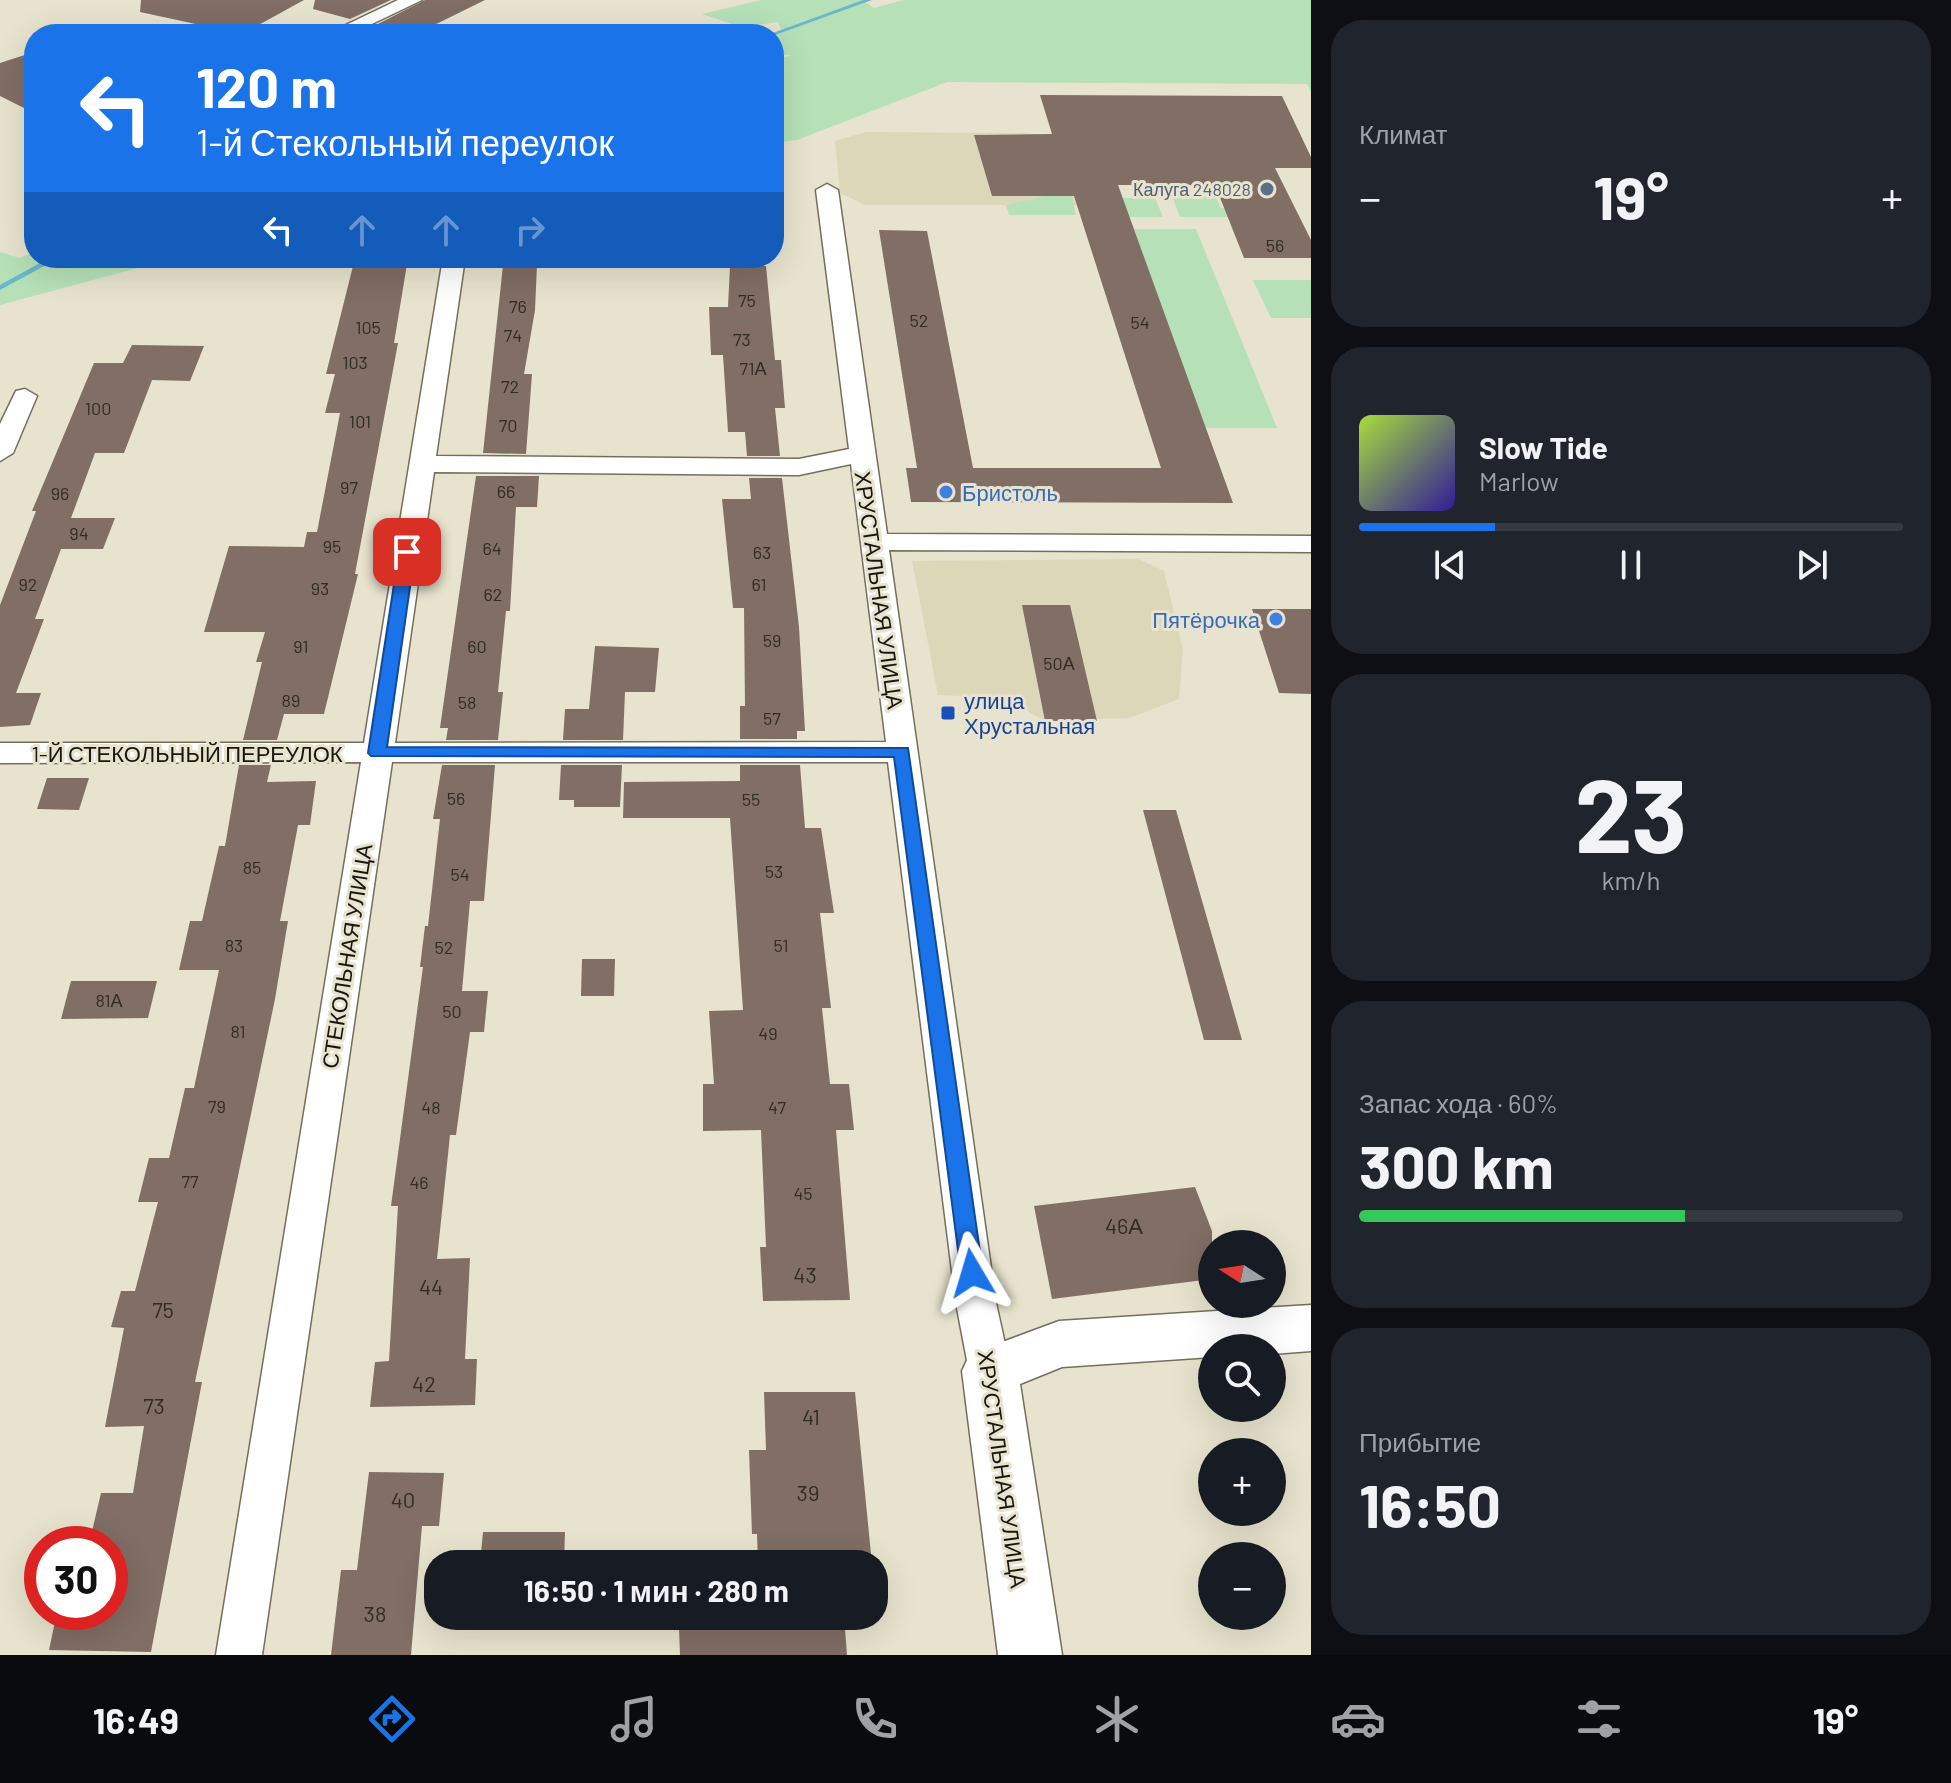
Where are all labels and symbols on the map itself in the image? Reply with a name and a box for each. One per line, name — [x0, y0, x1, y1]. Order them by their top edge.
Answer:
place label: Калуга 248028 — [1133, 178, 1251, 200]
marker: Калуга 248028 — [1258, 180, 1276, 198]
house number: 56 — [1266, 234, 1284, 256]
house number: 75 — [738, 289, 756, 311]
house number: 76 — [509, 295, 527, 317]
house number: 52 — [910, 309, 928, 331]
house number: 54 — [1130, 311, 1150, 333]
house number: 105 — [355, 316, 381, 338]
house number: 74 — [504, 324, 522, 346]
house number: 73 — [733, 328, 751, 350]
house number: 103 — [342, 351, 368, 373]
house number: 71А — [740, 357, 766, 379]
house number: 72 — [501, 375, 519, 397]
house number: 100 — [85, 397, 111, 419]
house number: 101 — [349, 410, 371, 432]
house number: 70 — [499, 414, 517, 436]
street label: ХРУСТАЛЬНАЯ УЛИЦА — [849, 469, 910, 711]
house number: 97 — [340, 476, 358, 498]
place label: Бристоль — [962, 479, 1058, 506]
house number: 66 — [497, 480, 515, 502]
house number: 96 — [51, 482, 69, 504]
marker: Бристоль — [937, 483, 955, 501]
pin — [373, 518, 441, 586]
house number: 94 — [69, 522, 89, 544]
house number: 95 — [323, 535, 341, 557]
house number: 64 — [482, 537, 502, 559]
house number: 63 — [753, 541, 771, 563]
house number: 92 — [18, 573, 38, 595]
house number: 61 — [751, 573, 767, 595]
house number: 93 — [311, 577, 329, 599]
house number: 62 — [484, 583, 502, 605]
place label: Пятёрочка — [1152, 606, 1261, 633]
marker: Пятёрочка — [1267, 610, 1285, 628]
house number: 59 — [763, 629, 781, 651]
house number: 91 — [293, 635, 309, 657]
house number: 60 — [467, 635, 487, 657]
house number: 50А — [1043, 652, 1075, 674]
place label: улица Хрустальная — [964, 687, 1095, 739]
house number: 89 — [282, 689, 300, 711]
house number: 58 — [458, 691, 476, 713]
marker: улица Хрустальная — [939, 704, 957, 722]
house number: 57 — [763, 707, 781, 729]
street label: 1-Й СТЕКОЛЬНЫЙ ПЕРЕУЛОК — [31, 740, 343, 766]
house number: 56 — [447, 787, 465, 809]
house number: 55 — [742, 788, 760, 810]
street label: СТЕКОЛЬНАЯ УЛИЦА — [315, 842, 378, 1070]
house number: 85 — [243, 856, 261, 878]
house number: 53 — [765, 860, 783, 882]
house number: 54 — [450, 863, 470, 885]
house number: 83 — [225, 934, 243, 956]
house number: 51 — [773, 934, 789, 956]
house number: 52 — [435, 936, 453, 958]
house number: 81А — [95, 989, 123, 1011]
house number: 50 — [442, 1000, 462, 1022]
house number: 81 — [230, 1020, 246, 1042]
house number: 49 — [758, 1022, 778, 1044]
house number: 79 — [208, 1095, 226, 1117]
house number: 48 — [421, 1096, 441, 1118]
house number: 47 — [768, 1096, 786, 1118]
house number: 77 — [181, 1170, 199, 1192]
house number: 46 — [409, 1171, 429, 1193]
house number: 45 — [793, 1182, 813, 1204]
house number: 46А — [1105, 1212, 1143, 1238]
north arrow — [1198, 1230, 1286, 1318]
position arrow — [930, 1231, 1014, 1315]
house number: 43 — [793, 1261, 817, 1287]
house number: 44 — [419, 1273, 443, 1299]
house number: 75 — [152, 1296, 174, 1322]
street label: ХРУСТАЛЬНАЯ УЛИЦА — [972, 1348, 1033, 1590]
house number: 42 — [412, 1370, 436, 1396]
house number: 73 — [143, 1392, 165, 1418]
house number: 41 — [802, 1403, 820, 1429]
house number: 39 — [797, 1479, 819, 1505]
house number: 40 — [391, 1486, 415, 1512]
speed limit sign: 30 — [24, 1526, 128, 1630]
house number: 38 — [364, 1600, 386, 1626]

